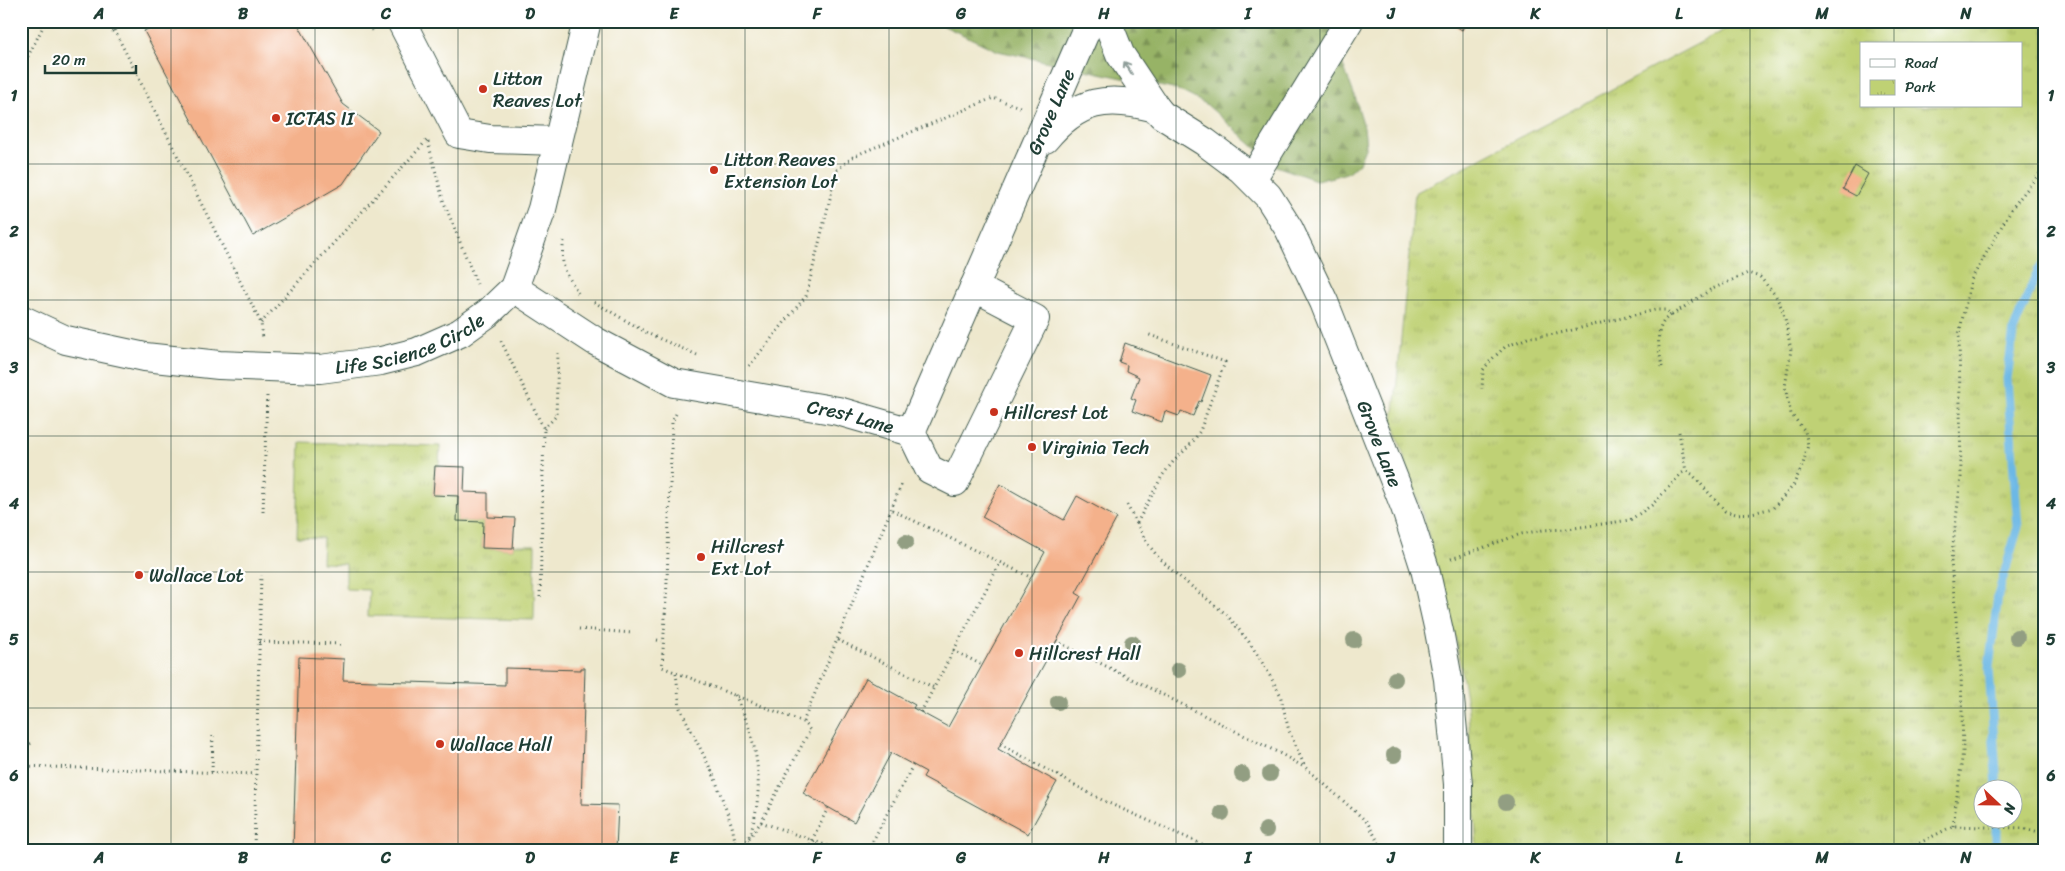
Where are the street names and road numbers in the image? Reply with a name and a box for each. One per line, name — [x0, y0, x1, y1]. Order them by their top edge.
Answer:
street label: Grove Lane — [1017, 63, 1084, 160]
street label: Life Science Circle — [333, 304, 492, 383]
street label: Crest Lane — [805, 390, 898, 443]
street label: Grove Lane — [1348, 395, 1412, 492]

